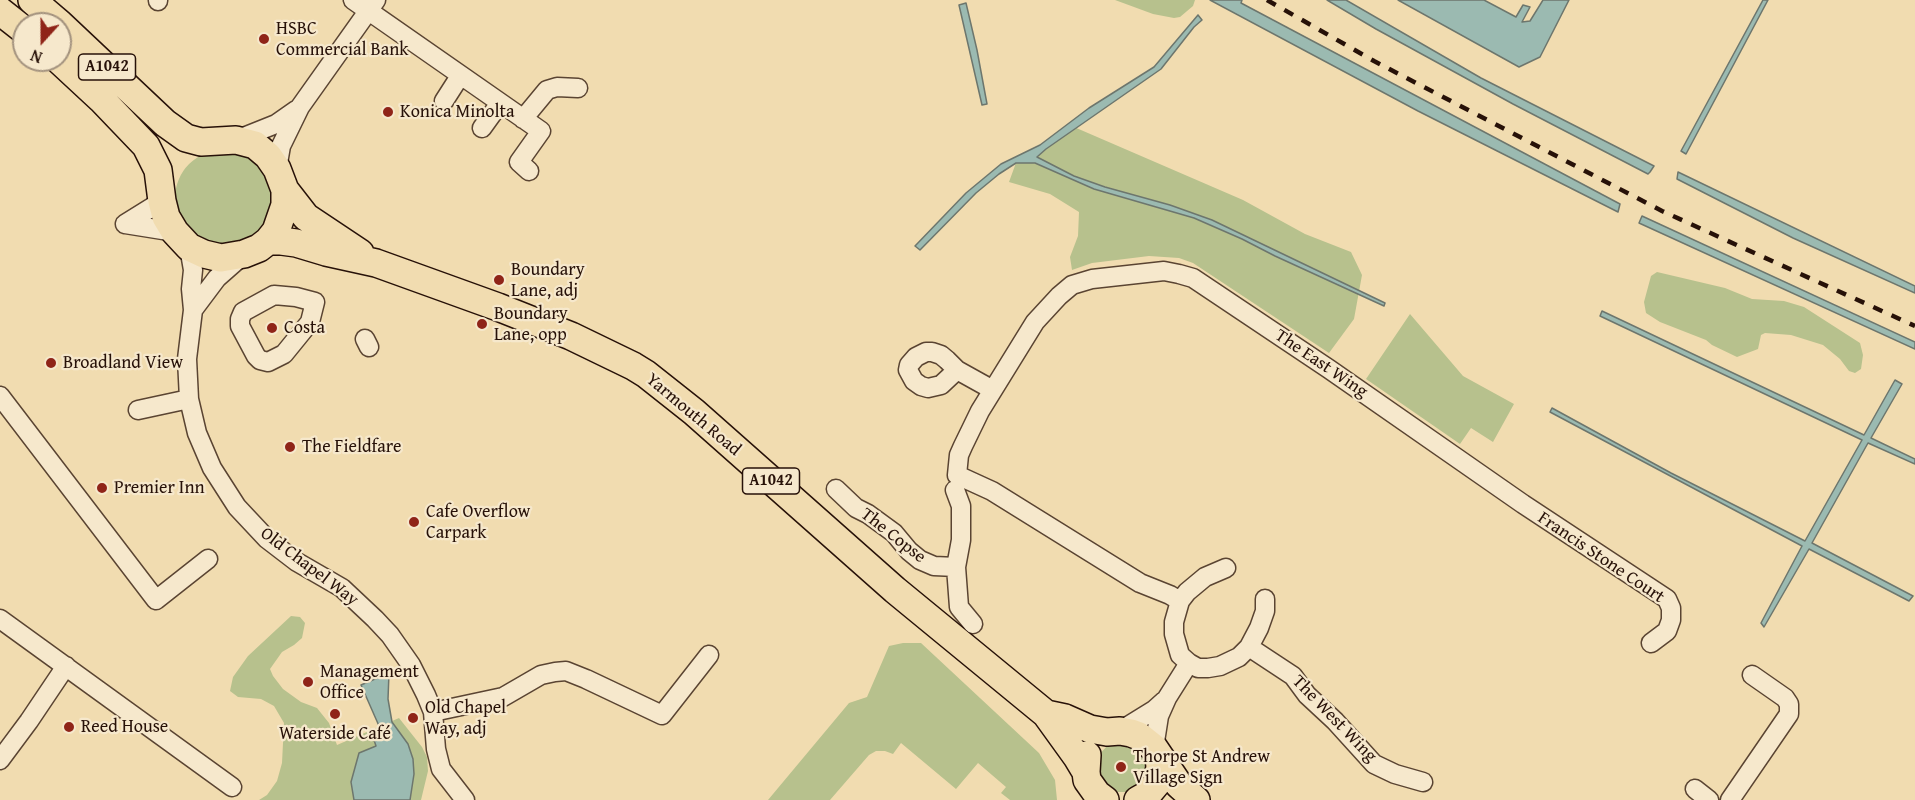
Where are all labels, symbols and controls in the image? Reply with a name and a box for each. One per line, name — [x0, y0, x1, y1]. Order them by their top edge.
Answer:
north arrow — [12, 12, 72, 72]
place label: HSBC Commercial Bank — [276, 18, 408, 60]
marker: HSBC Commercial Bank — [257, 32, 271, 46]
text: N — [27, 44, 46, 70]
road number: A1042 — [78, 54, 136, 80]
place label: Konica Minolta — [400, 101, 514, 123]
marker: Konica Minolta — [381, 105, 395, 119]
place label: Boundary Lane, adj — [511, 259, 585, 302]
marker: Boundary Lane, adj — [492, 273, 506, 287]
place label: Boundary Lane, opp — [494, 303, 568, 346]
place label: Costa — [284, 317, 325, 339]
marker: Boundary Lane, opp — [475, 317, 489, 331]
marker: Costa — [265, 321, 279, 335]
street label: The East Wing — [1271, 325, 1371, 403]
place label: Broadland View — [63, 352, 183, 374]
marker: Broadland View — [44, 356, 58, 370]
street label: Yarmouth Road — [641, 369, 745, 461]
place label: The Fieldfare — [302, 436, 401, 458]
marker: The Fieldfare — [283, 440, 297, 454]
road number: A1042 — [742, 468, 800, 494]
place label: Premier Inn — [114, 477, 205, 499]
marker: Premier Inn — [95, 481, 109, 495]
place label: Cafe Overflow Carpark — [426, 501, 530, 544]
street label: The Copse — [856, 504, 930, 568]
street label: Francis Stone Court — [1534, 508, 1668, 608]
marker: Cafe Overflow Carpark — [407, 515, 421, 529]
street label: Old Chapel Way — [256, 523, 362, 611]
place label: Management Office — [320, 661, 419, 704]
street label: The West Wing — [1287, 671, 1381, 767]
marker: Management Office — [301, 675, 315, 689]
place label: Old Chapel Way, adj — [425, 697, 506, 740]
marker: Waterside Café — [328, 707, 342, 721]
marker: Old Chapel Way, adj — [406, 711, 420, 725]
place label: Reed House — [81, 716, 168, 738]
marker: Reed House — [62, 720, 76, 734]
place label: Waterside Café — [279, 723, 391, 745]
place label: Thorpe St Andrew Village Sign — [1133, 746, 1270, 789]
marker: Thorpe St Andrew Village Sign — [1114, 760, 1128, 774]

